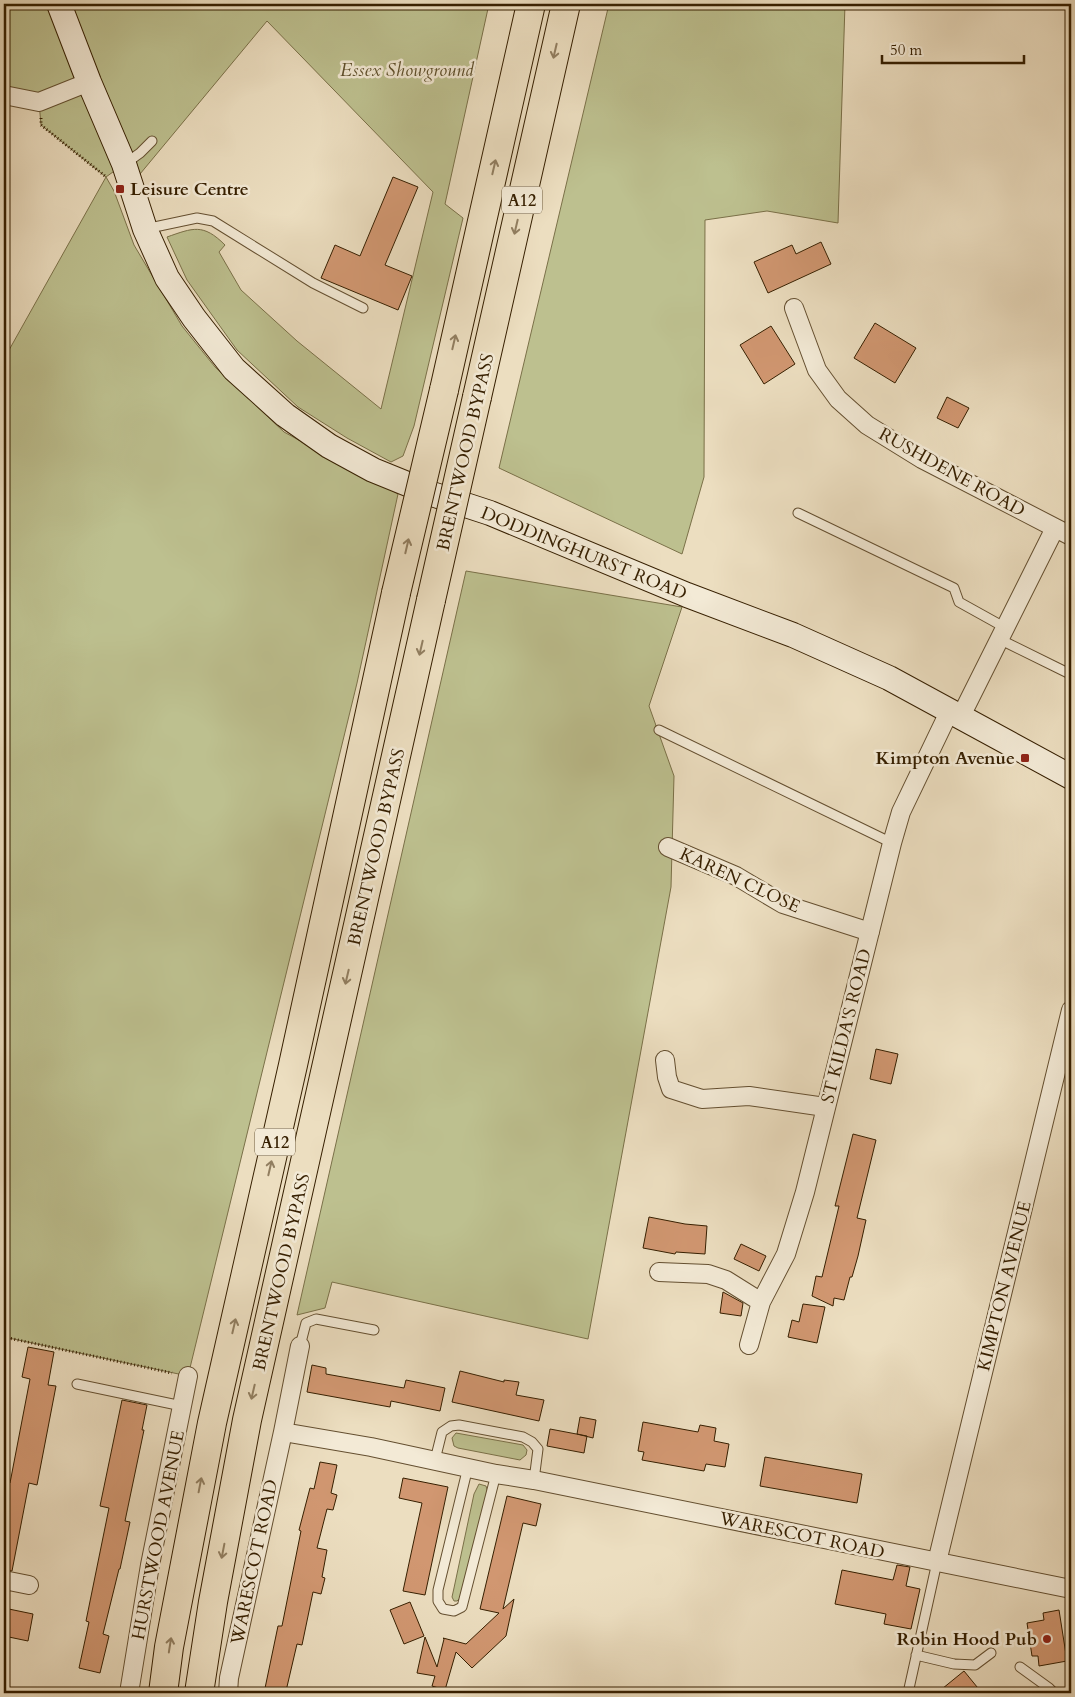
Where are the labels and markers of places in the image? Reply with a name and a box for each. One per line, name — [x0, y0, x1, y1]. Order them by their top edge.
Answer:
place label: Leisure Centre — [130, 177, 249, 202]
marker: Leisure Centre — [114, 183, 126, 195]
place label: Kimpton Avenue — [875, 746, 1015, 771]
marker: Kimpton Avenue — [1019, 752, 1031, 764]
place label: Robin Hood Pub — [896, 1627, 1037, 1652]
marker: Robin Hood Pub — [1041, 1633, 1053, 1645]

